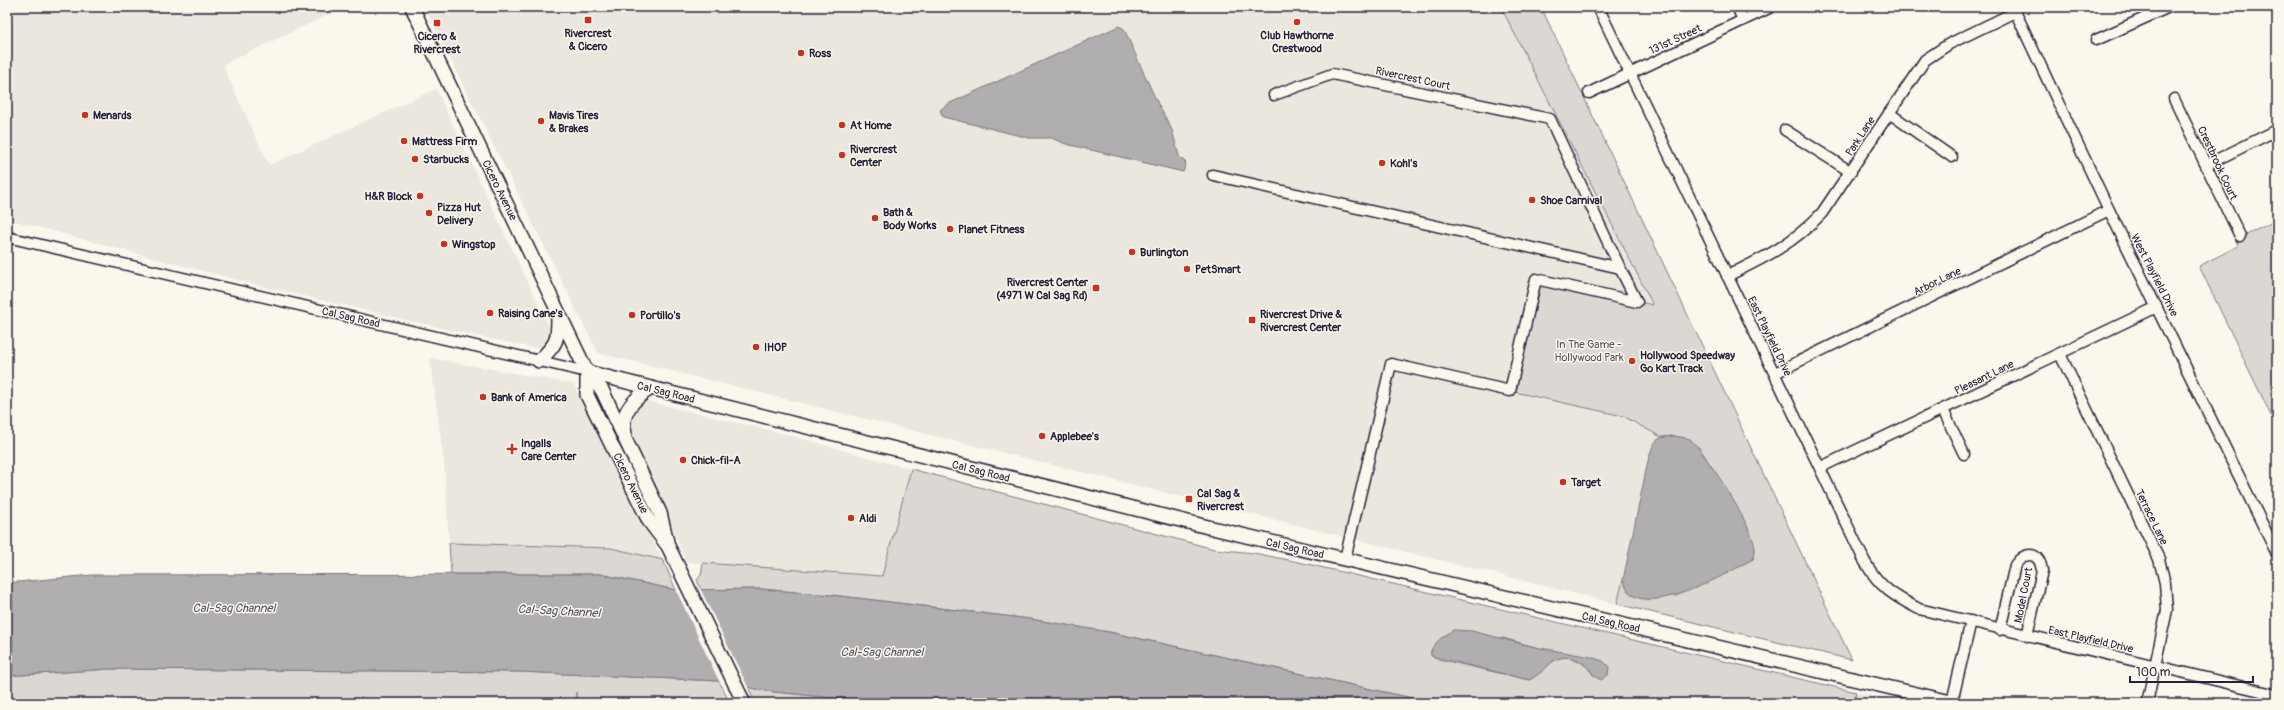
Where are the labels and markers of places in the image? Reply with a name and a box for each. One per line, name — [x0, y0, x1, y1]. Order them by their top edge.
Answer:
marker: Rivercrest & Cicero — [583, 15, 593, 25]
marker: Club Hawthorne Crestwood — [1292, 17, 1302, 27]
marker: Cicero & Rivercrest — [432, 18, 442, 28]
place label: Rivercrest & Cicero — [564, 27, 612, 53]
place label: Club Hawthorne Crestwood — [1260, 29, 1334, 55]
place label: Cicero & Rivercrest — [413, 30, 461, 56]
place label: Ross — [809, 47, 831, 60]
marker: Ross — [796, 48, 806, 58]
place label: Menards — [93, 109, 132, 122]
place label: Mavis Tires & Brakes — [549, 109, 598, 135]
marker: Menards — [80, 110, 90, 120]
marker: Mavis Tires & Brakes — [536, 116, 546, 126]
place label: At Home — [850, 119, 892, 132]
marker: At Home — [837, 120, 847, 130]
place label: Mattress Firm — [412, 135, 477, 148]
marker: Mattress Firm — [399, 136, 409, 146]
place label: Rivercrest Center — [850, 143, 898, 169]
marker: Rivercrest Center — [837, 150, 847, 160]
place label: Starbucks — [423, 153, 469, 166]
marker: Starbucks — [410, 154, 420, 164]
place label: Kohl's — [1390, 157, 1417, 170]
marker: Kohl's — [1377, 158, 1387, 168]
place label: H&R Block — [364, 190, 412, 203]
marker: H&R Block — [415, 191, 425, 201]
place label: Shoe Carnival — [1540, 194, 1603, 207]
marker: Shoe Carnival — [1527, 195, 1537, 205]
place label: Pizza Hut Delivery — [437, 201, 481, 227]
place label: Bath & Body Works — [883, 206, 936, 232]
marker: Pizza Hut Delivery — [424, 208, 434, 218]
marker: Bath & Body Works — [870, 213, 880, 223]
place label: Planet Fitness — [958, 223, 1025, 236]
marker: Planet Fitness — [945, 224, 955, 234]
place label: Wingstop — [452, 238, 496, 251]
marker: Wingstop — [439, 239, 449, 249]
place label: Burlington — [1140, 246, 1188, 259]
marker: Burlington — [1127, 247, 1137, 257]
place label: PetSmart — [1195, 263, 1241, 276]
marker: PetSmart — [1182, 264, 1192, 274]
place label: Rivercrest Center (4971 W Cal Sag Rd) — [996, 276, 1089, 302]
marker: Rivercrest Center (4971 W Cal Sag Rd) — [1091, 283, 1101, 293]
place label: Raising Cane's — [498, 307, 563, 320]
marker: Raising Cane's — [485, 308, 495, 318]
place label: Rivercrest Drive & Rivercrest Center — [1260, 308, 1342, 334]
place label: Portillo's — [640, 309, 681, 322]
marker: Portillo's — [627, 310, 637, 320]
marker: Rivercrest Drive & Rivercrest Center — [1247, 315, 1257, 325]
place label: IHOP — [764, 341, 787, 354]
marker: IHOP — [751, 342, 761, 352]
place label: Hollywood Speedway Go Kart Track — [1640, 349, 1735, 375]
marker: Hollywood Speedway Go Kart Track — [1627, 356, 1637, 366]
place label: Bank of America — [491, 391, 567, 404]
marker: Bank of America — [478, 392, 488, 402]
place label: Applebee's — [1050, 430, 1099, 443]
marker: Applebee's — [1037, 431, 1047, 441]
place label: Ingalls Care Center — [521, 437, 577, 463]
marker: Ingalls Care Center — [506, 443, 518, 455]
place label: Chick-fil-A — [691, 454, 742, 467]
marker: Chick-fil-A — [678, 455, 688, 465]
place label: Target — [1570, 476, 1601, 489]
marker: Target — [1558, 477, 1568, 487]
place label: Cal Sag & Rivercrest — [1197, 487, 1245, 513]
marker: Cal Sag & Rivercrest — [1184, 494, 1194, 504]
place label: Aldi — [859, 512, 876, 525]
marker: Aldi — [846, 513, 856, 523]

